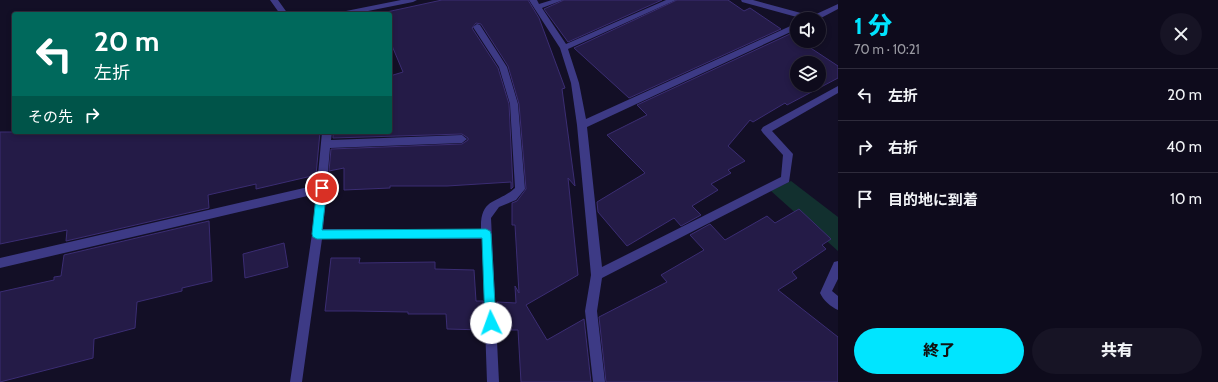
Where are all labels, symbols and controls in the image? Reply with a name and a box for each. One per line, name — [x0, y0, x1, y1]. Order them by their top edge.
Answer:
text: 1 分 — [854, 11, 892, 40]
map controls — [790, 12, 826, 92]
button: sound — [790, 12, 826, 48]
button: close — [1160, 13, 1202, 55]
text: 20 m — [94, 24, 159, 58]
icon: left — [28, 28, 80, 80]
text: 70 m · 10:21 — [854, 41, 920, 57]
button: layers — [790, 56, 826, 92]
text: 左折 — [94, 62, 130, 84]
icon: left — [854, 84, 876, 106]
text: 20 m — [1167, 86, 1202, 104]
text: 左折 — [888, 87, 918, 105]
icon: right — [81, 104, 103, 126]
text: その先 — [28, 108, 73, 126]
icon: right — [854, 136, 876, 158]
text: 40 m — [1166, 138, 1202, 156]
text: 右折 — [888, 139, 918, 157]
pin — [305, 171, 339, 205]
icon: arrive — [311, 177, 333, 199]
icon: arrive — [854, 188, 876, 210]
text: 10 m — [1170, 190, 1202, 208]
text: 目的地に到着 — [888, 191, 978, 209]
position arrow — [470, 302, 512, 344]
button: 終了 — [854, 328, 1024, 374]
button: 共有 — [1032, 328, 1202, 374]

